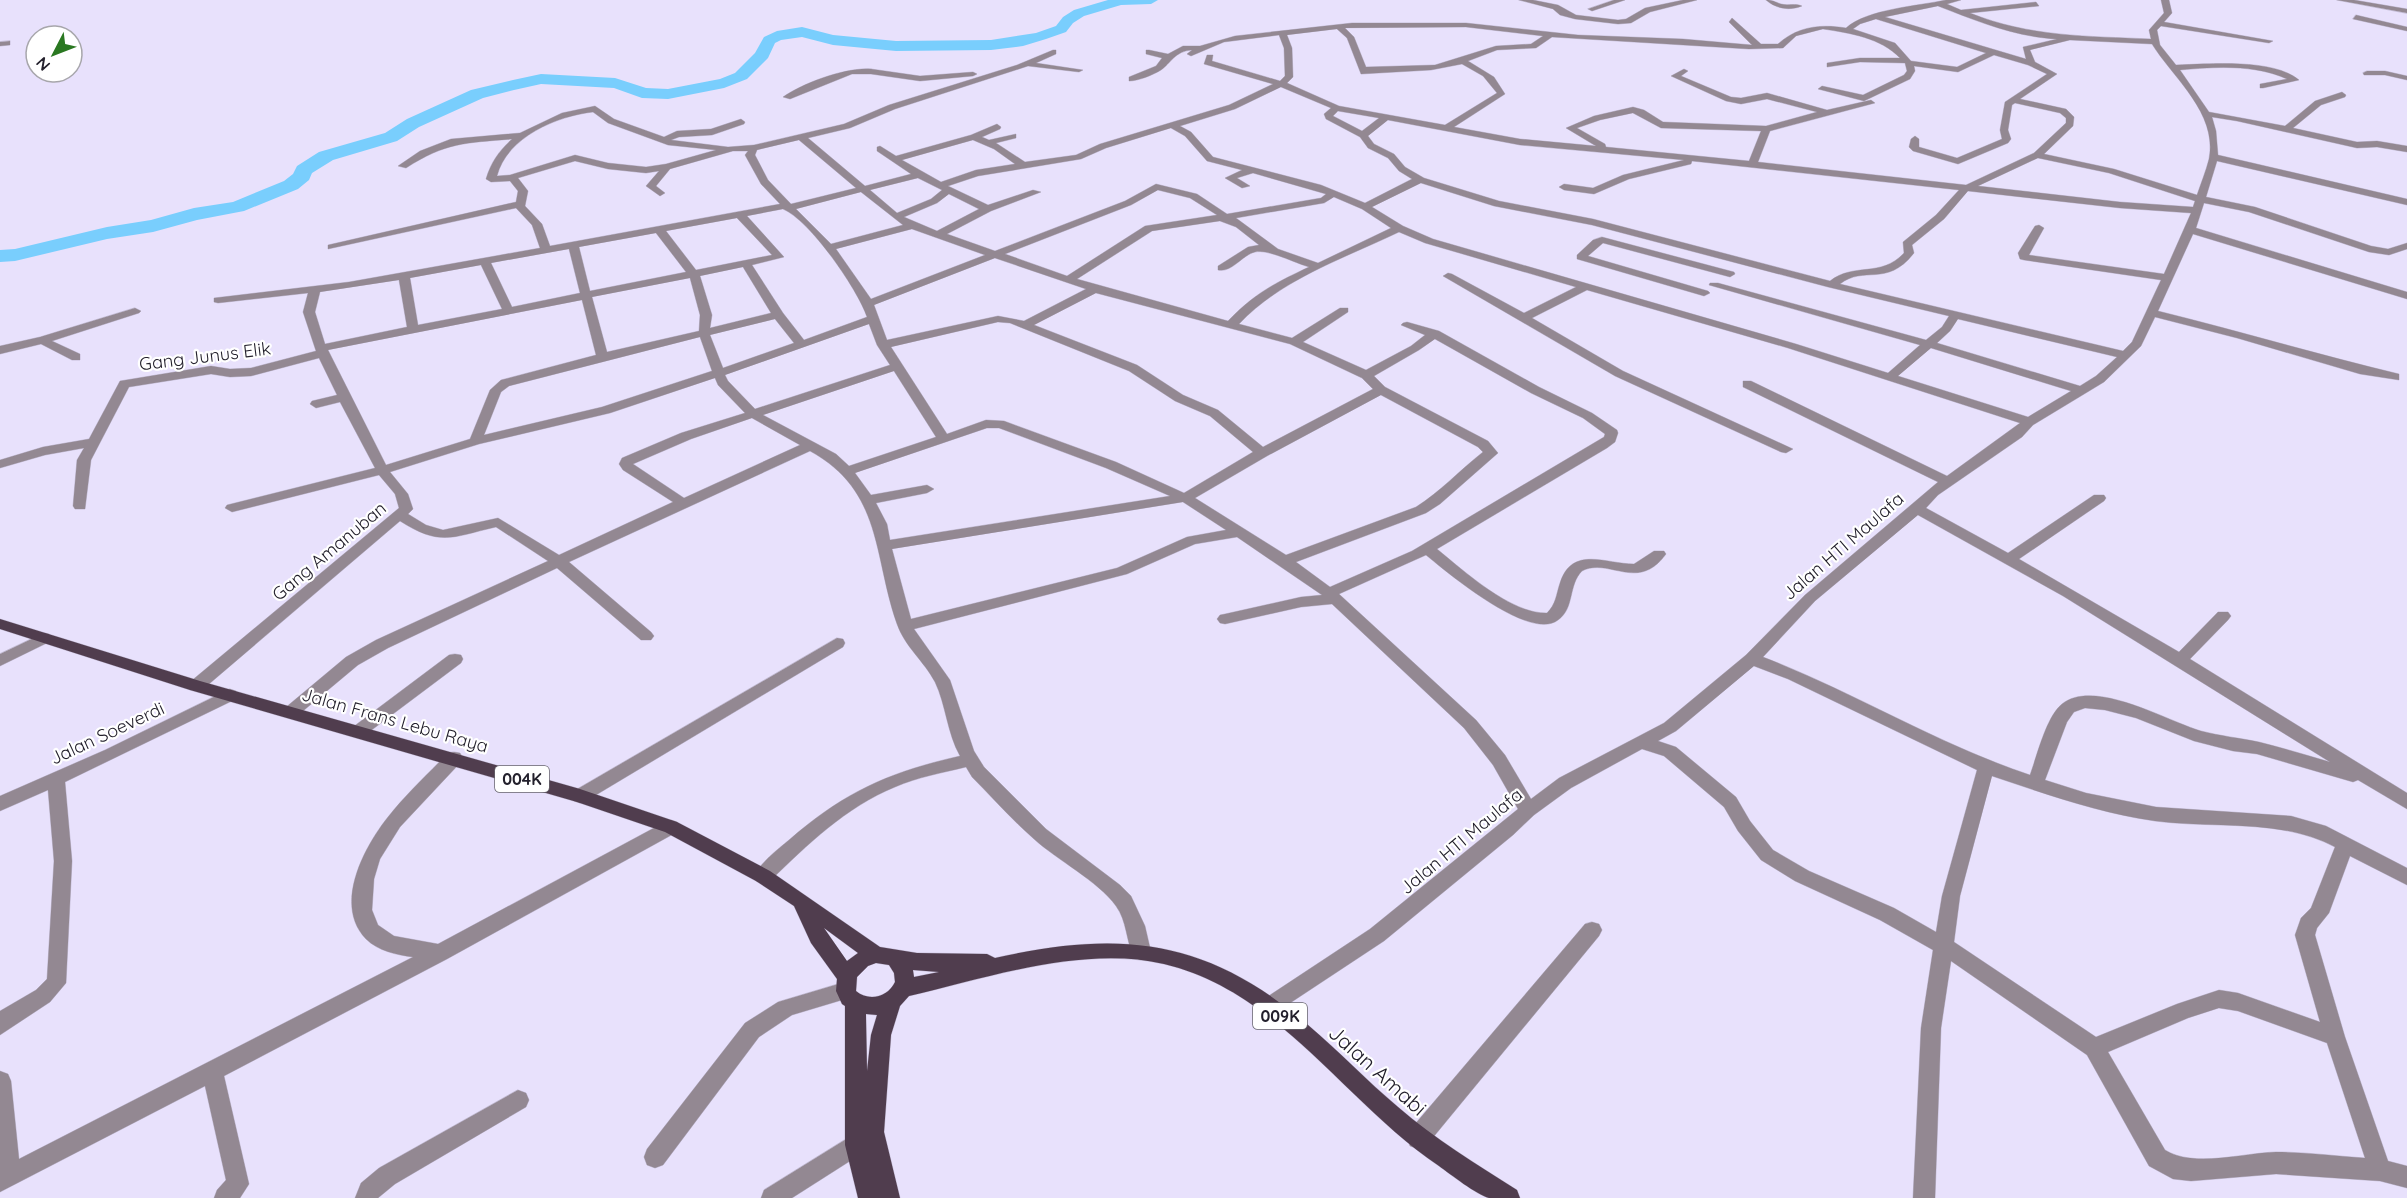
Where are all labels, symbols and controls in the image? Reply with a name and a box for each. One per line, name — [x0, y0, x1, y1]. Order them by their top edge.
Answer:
north arrow — [24, 24, 84, 84]
text: N — [31, 53, 54, 75]
street label: Gang Junus Elik — [138, 337, 272, 375]
street label: Jalan HTI Maulafa — [1778, 487, 1908, 605]
street label: Gang Amanuban — [267, 497, 391, 605]
street label: Jalan Frans Lebu Raya — [299, 682, 491, 758]
street label: Jalan Soeverdi — [46, 696, 168, 770]
road number: 004K — [495, 766, 549, 792]
street label: Jalan HTI Maulafa — [1395, 783, 1527, 899]
road number: 009K — [1253, 1003, 1307, 1029]
street label: Jalan Amabi — [1324, 1019, 1432, 1121]

